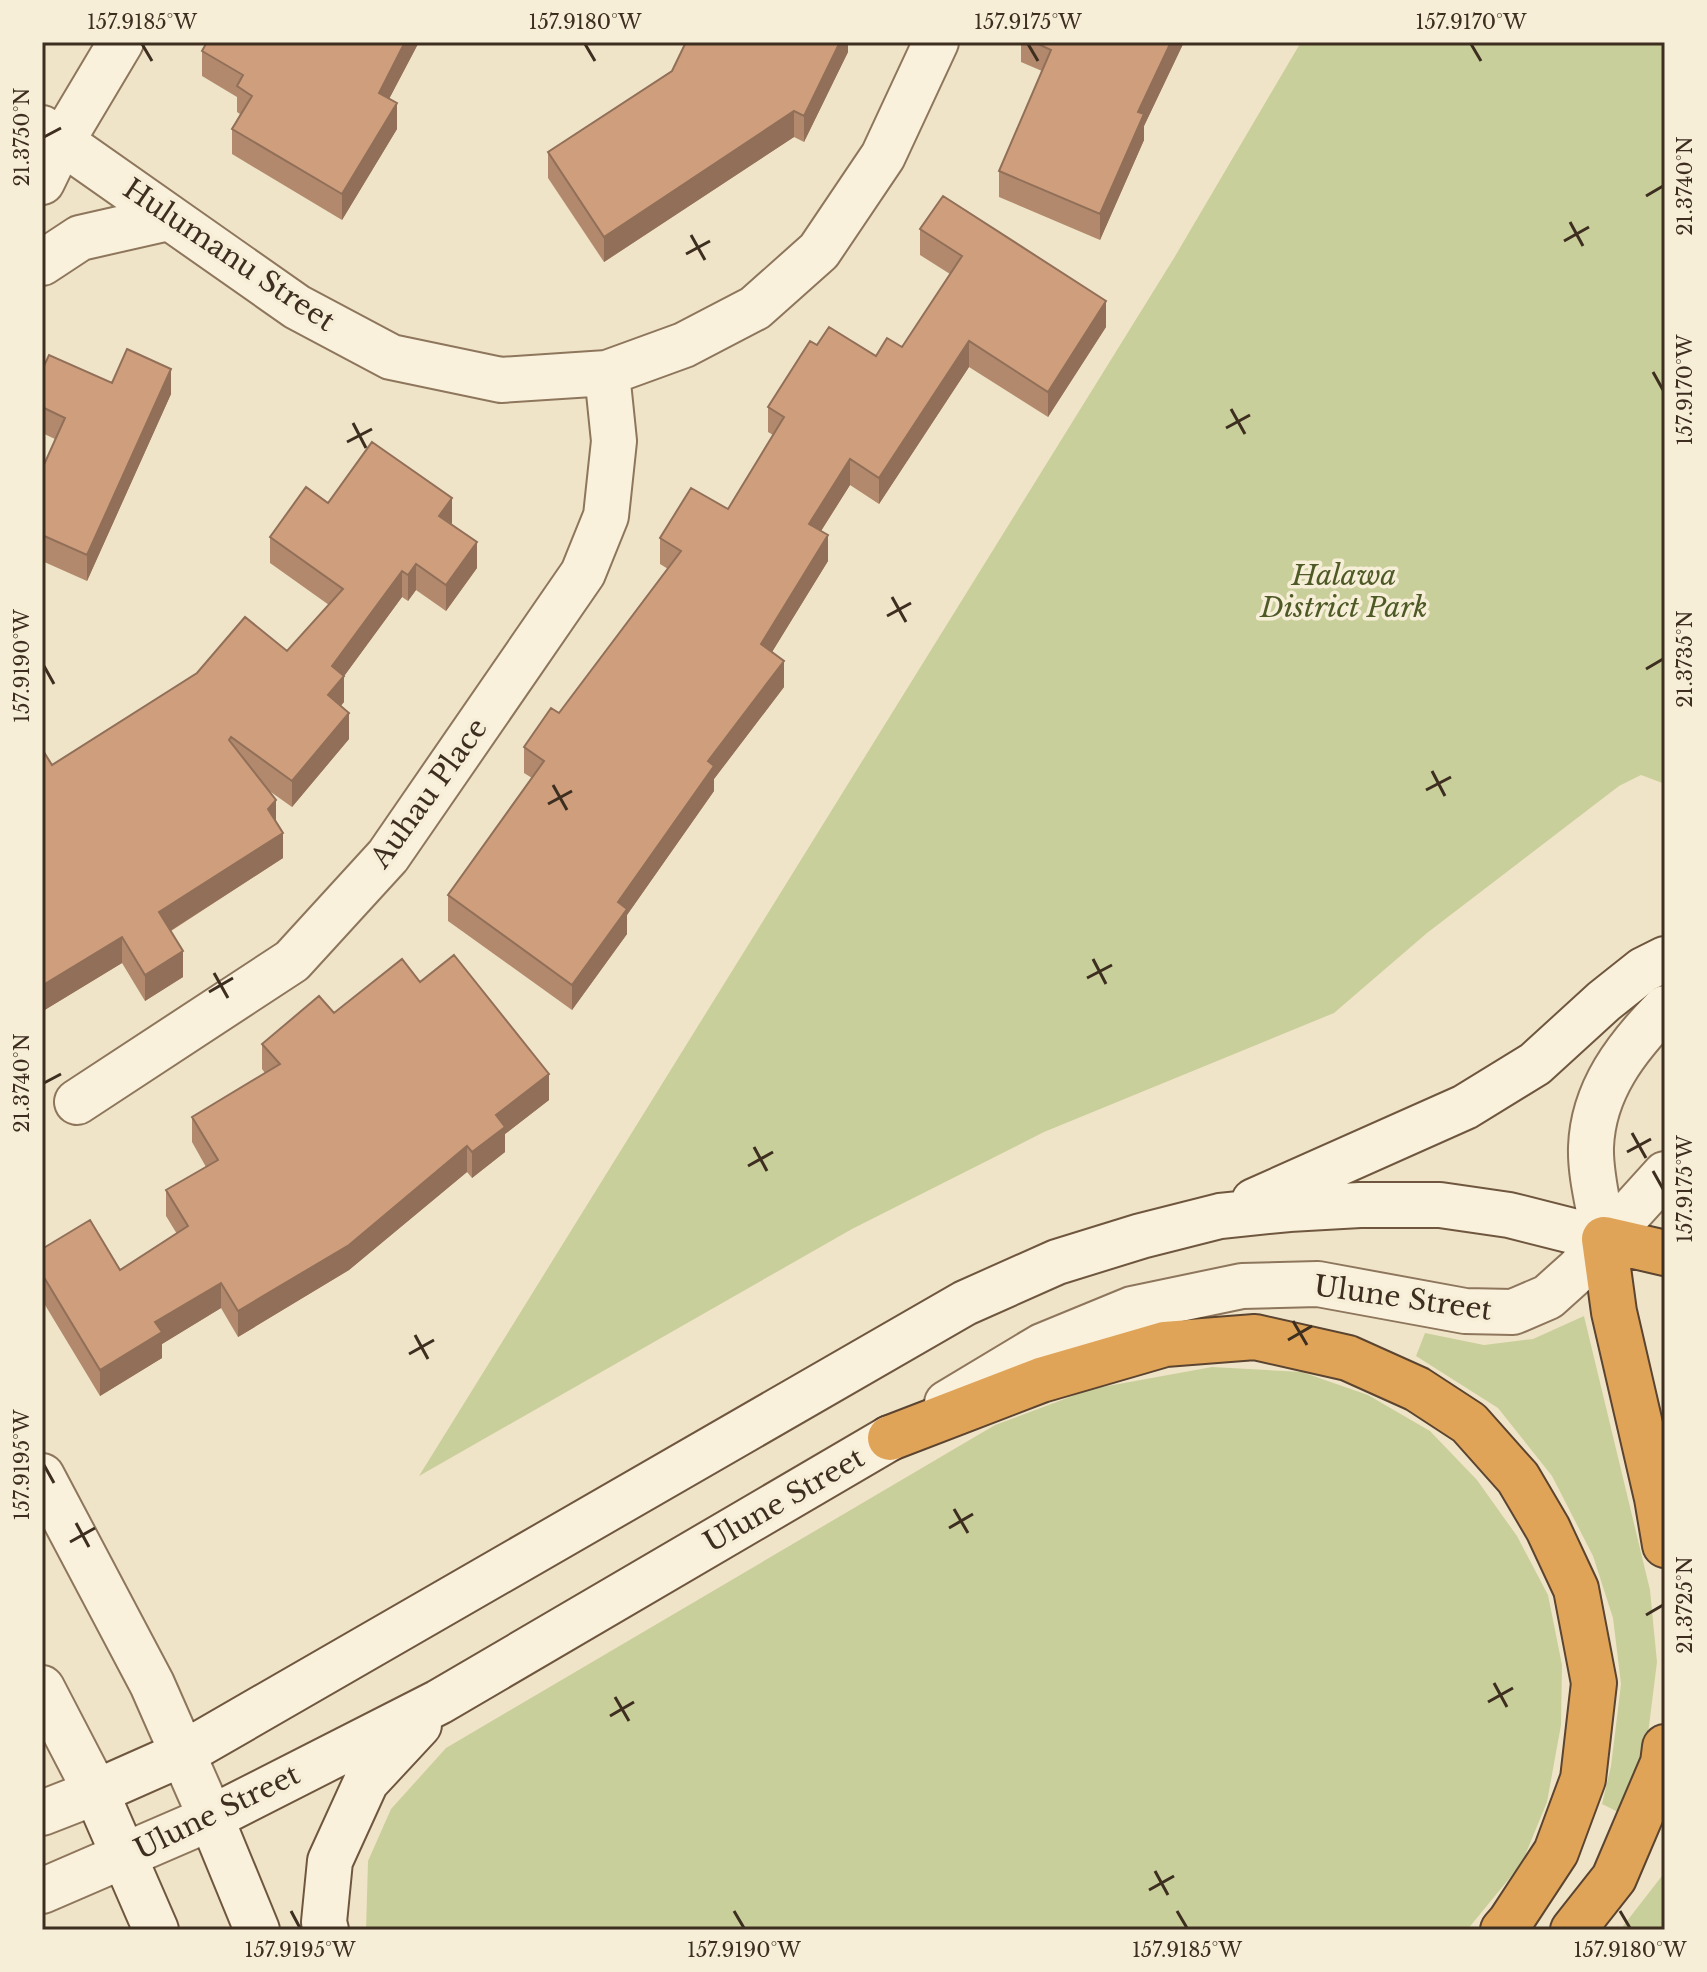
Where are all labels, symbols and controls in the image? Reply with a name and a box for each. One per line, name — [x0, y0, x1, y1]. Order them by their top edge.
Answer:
text: 157.9185°W — [87, 10, 198, 34]
text: 157.9180°W — [528, 10, 642, 34]
text: 157.9175°W — [974, 10, 1082, 34]
text: 157.9170°W — [1416, 10, 1527, 34]
text: 21.3750°N — [10, 87, 34, 187]
text: 21.3740°N — [1673, 136, 1697, 236]
street label: Hulumanu Street — [116, 171, 342, 339]
text: 157.9170°W — [1673, 334, 1697, 445]
park label: Halawa District Park — [1259, 558, 1428, 625]
text: 157.9190°W — [10, 609, 34, 723]
text: 21.3735°N — [1673, 610, 1697, 708]
street label: Auhau Place — [362, 711, 495, 875]
text: 21.3740°N — [10, 1033, 34, 1133]
text: 157.9175°W — [1673, 1135, 1697, 1243]
street label: Ulune Street — [1312, 1268, 1495, 1328]
text: 157.9195°W — [10, 1409, 34, 1520]
street label: Ulune Street — [697, 1440, 871, 1560]
text: 21.3725°N — [1673, 1556, 1697, 1654]
street label: Ulune Street — [129, 1757, 306, 1867]
text: 157.9195°W — [245, 1938, 356, 1962]
text: 157.9190°W — [687, 1938, 801, 1962]
text: 157.9185°W — [1132, 1938, 1243, 1962]
text: 157.9180°W — [1573, 1938, 1687, 1962]

